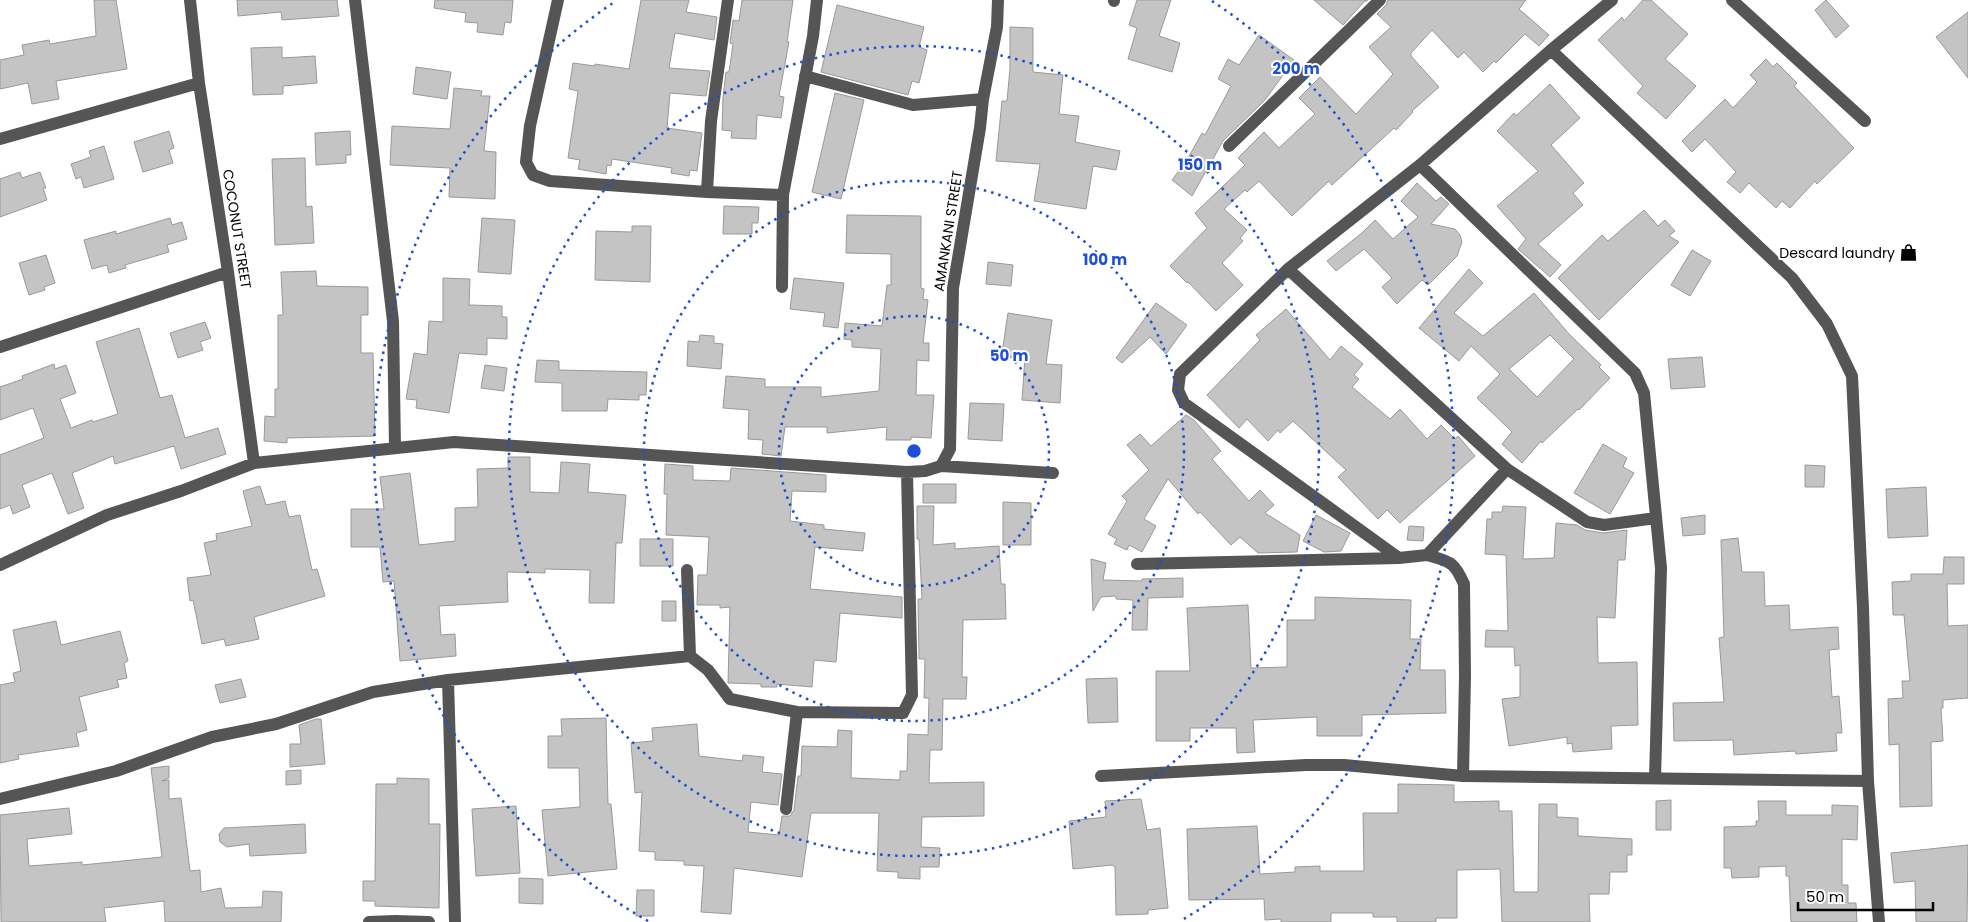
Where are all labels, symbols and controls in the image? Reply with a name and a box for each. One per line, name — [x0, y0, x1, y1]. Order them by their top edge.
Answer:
text: 200 m — [1272, 58, 1320, 79]
text: 150 m — [1178, 154, 1222, 175]
street label: COCONUT STREET — [218, 168, 256, 290]
street label: AMANKANI STREET — [929, 169, 967, 293]
place label: Descard laundry — [1779, 243, 1895, 263]
shop icon: Descard laundry — [1899, 243, 1919, 263]
text: 100 m — [1083, 249, 1127, 270]
text: 50 m — [990, 345, 1028, 366]
centre of rings — [905, 442, 923, 460]
scale bar — [1798, 880, 1933, 912]
text: 50 m — [1806, 886, 1844, 907]

